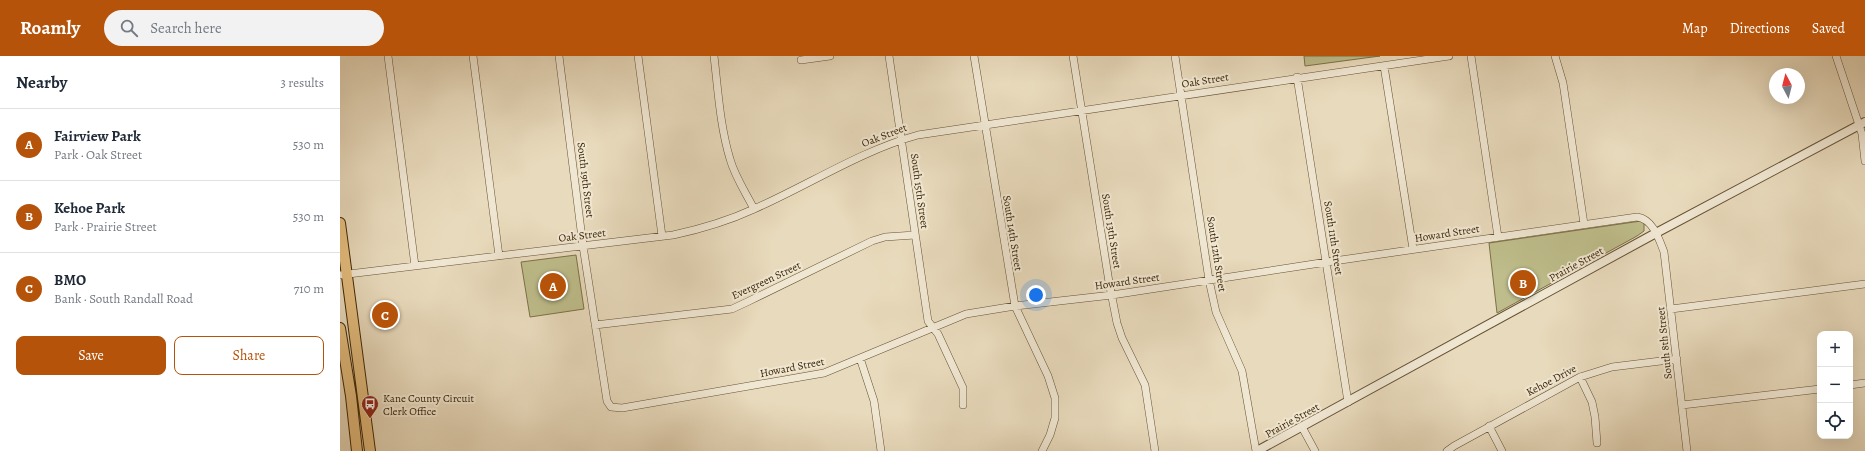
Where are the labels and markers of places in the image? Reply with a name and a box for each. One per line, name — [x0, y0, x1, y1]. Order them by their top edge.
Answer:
pin: B — [1510, 268, 1536, 298]
pin: A — [540, 271, 566, 301]
pin: C — [372, 300, 398, 330]
place label: Kane County Circuit Clerk Office — [383, 391, 474, 419]
bus stop icon: Kane County Circuit Clerk Office — [360, 394, 380, 419]

